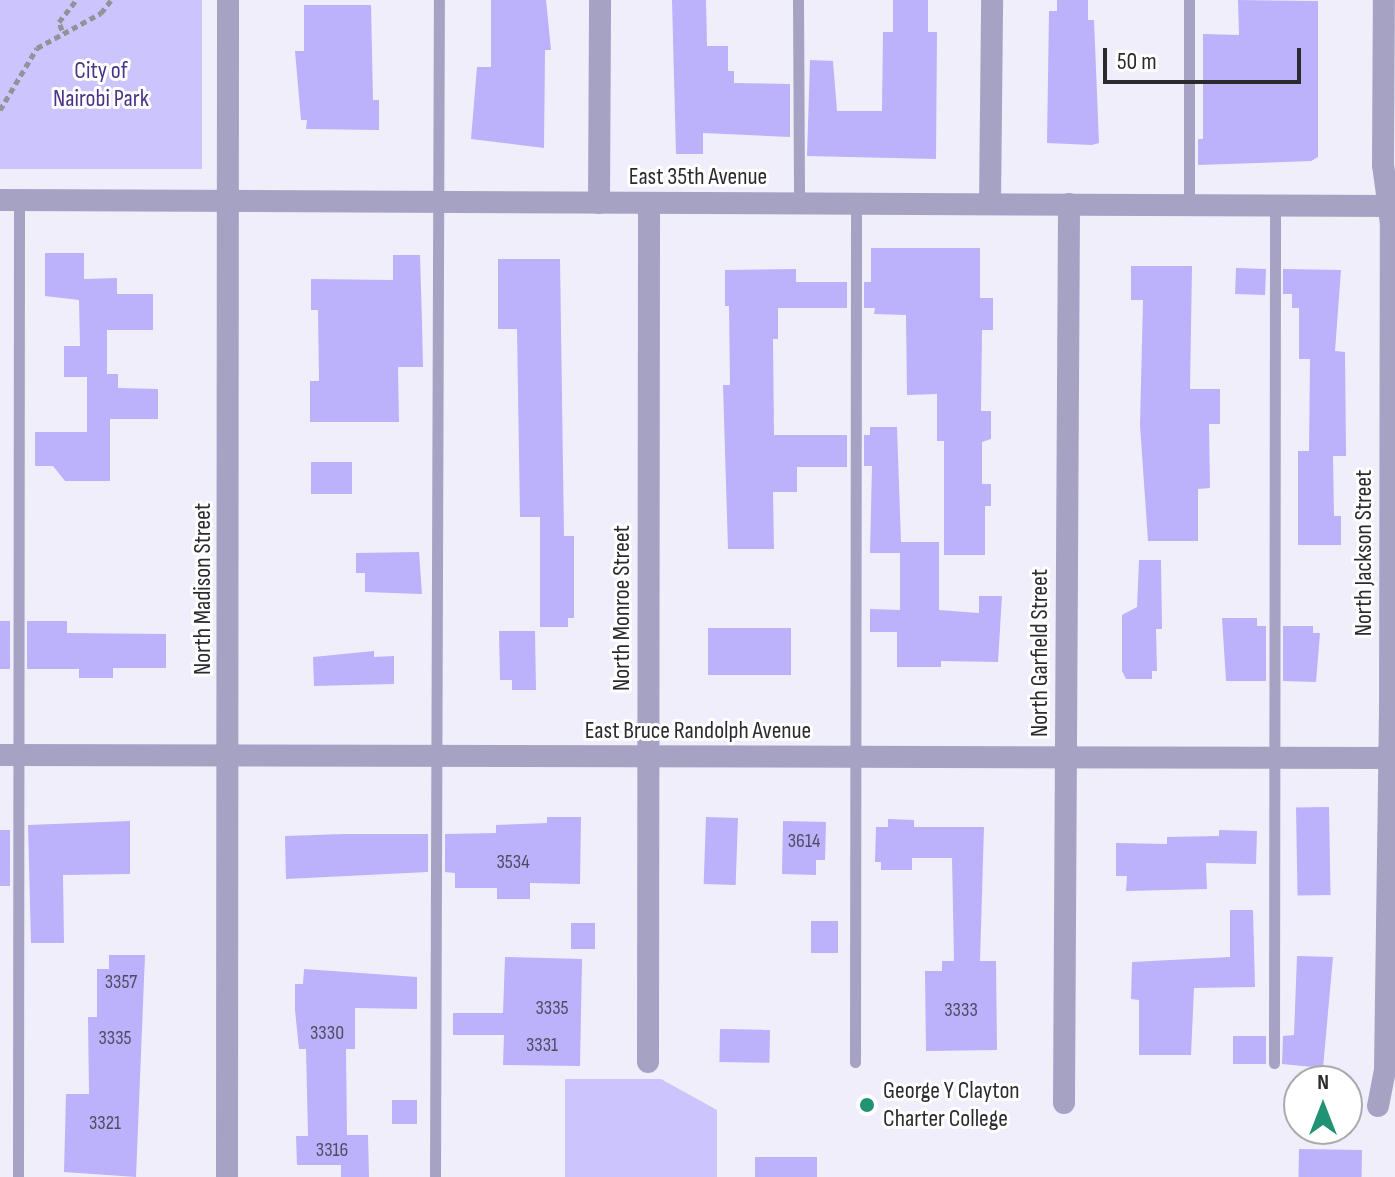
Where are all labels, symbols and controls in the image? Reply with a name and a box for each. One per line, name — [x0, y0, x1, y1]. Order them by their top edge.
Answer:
scale bar — [1107, 32, 1305, 82]
text: 50 m — [1117, 47, 1157, 76]
park label: City of Nairobi Park — [53, 57, 149, 113]
street label: East 35th Avenue — [629, 163, 767, 191]
street label: North Jackson Street — [1350, 470, 1378, 636]
street label: North Madison Street — [189, 503, 217, 675]
street label: North Monroe Street — [608, 525, 636, 691]
street label: North Garfield Street — [1026, 569, 1054, 737]
street label: East Bruce Randolph Avenue — [585, 717, 811, 745]
house number: 3614 — [788, 829, 820, 853]
house number: 3534 — [496, 850, 530, 874]
house number: 3357 — [105, 970, 137, 994]
house number: 3335 — [535, 996, 569, 1020]
house number: 3333 — [944, 998, 978, 1022]
house number: 3330 — [310, 1021, 344, 1045]
house number: 3335 — [98, 1026, 132, 1050]
house number: 3331 — [526, 1033, 558, 1057]
north arrow — [1283, 1065, 1363, 1145]
text: N — [1317, 1069, 1329, 1096]
place label: George Y Clayton Charter College — [883, 1077, 1020, 1133]
marker: George Y Clayton Charter College — [858, 1096, 876, 1114]
house number: 3321 — [89, 1111, 121, 1135]
house number: 3316 — [316, 1138, 348, 1162]

